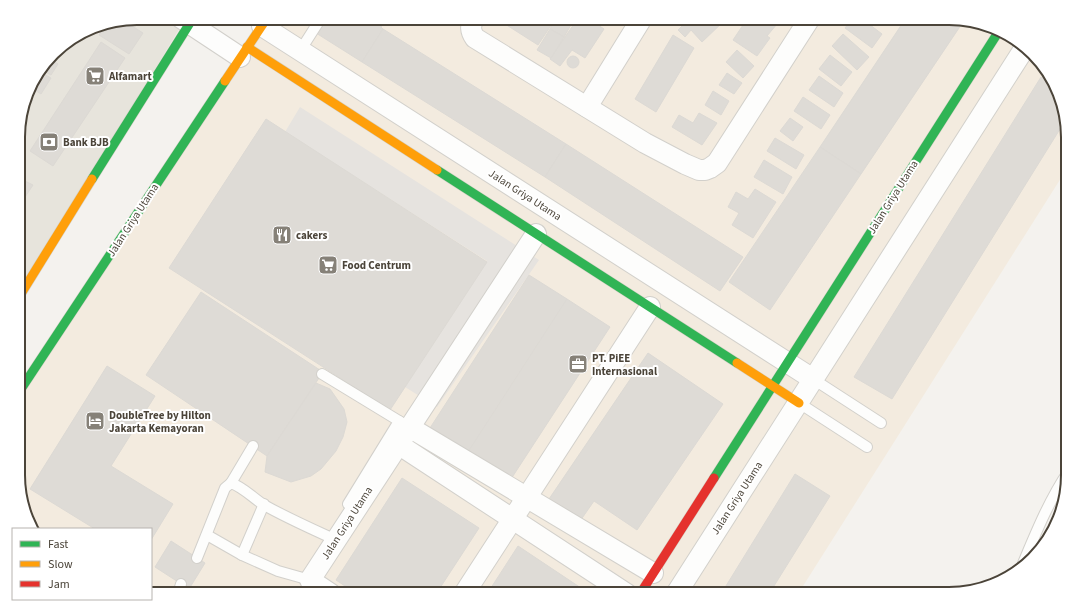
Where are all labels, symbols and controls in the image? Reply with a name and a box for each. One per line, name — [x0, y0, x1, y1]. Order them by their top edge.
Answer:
supermarket icon: Alfamart — [84, 65, 106, 87]
place label: Alfamart — [108, 69, 152, 84]
bank icon: Bank BJB — [38, 131, 60, 153]
place label: Bank BJB — [63, 135, 109, 150]
street label: Jalan Griya Utama — [864, 157, 922, 237]
street label: Jalan Griya Utama — [486, 166, 564, 224]
street label: Jalan Griya Utama — [104, 181, 162, 259]
restaurant icon: cakers — [271, 224, 293, 246]
place label: cakers — [296, 228, 328, 243]
supermarket icon: Food Centrum — [317, 254, 339, 276]
place label: Food Centrum — [342, 258, 411, 273]
place label: PT. PiEE Internasional — [592, 351, 658, 379]
office icon: PT. PiEE Internasional — [567, 353, 589, 375]
place label: DoubleTree by Hilton Jakarta Kemayoran — [109, 408, 211, 436]
hotel icon: DoubleTree by Hilton Jakarta Kemayoran — [84, 410, 106, 432]
street label: Jalan Griya Utama — [708, 459, 766, 537]
street label: Jalan Griya Utama — [318, 484, 376, 562]
legend — [12, 528, 152, 600]
text: Fast — [48, 536, 68, 553]
text: Slow — [48, 556, 73, 573]
text: Jam — [48, 576, 70, 593]

